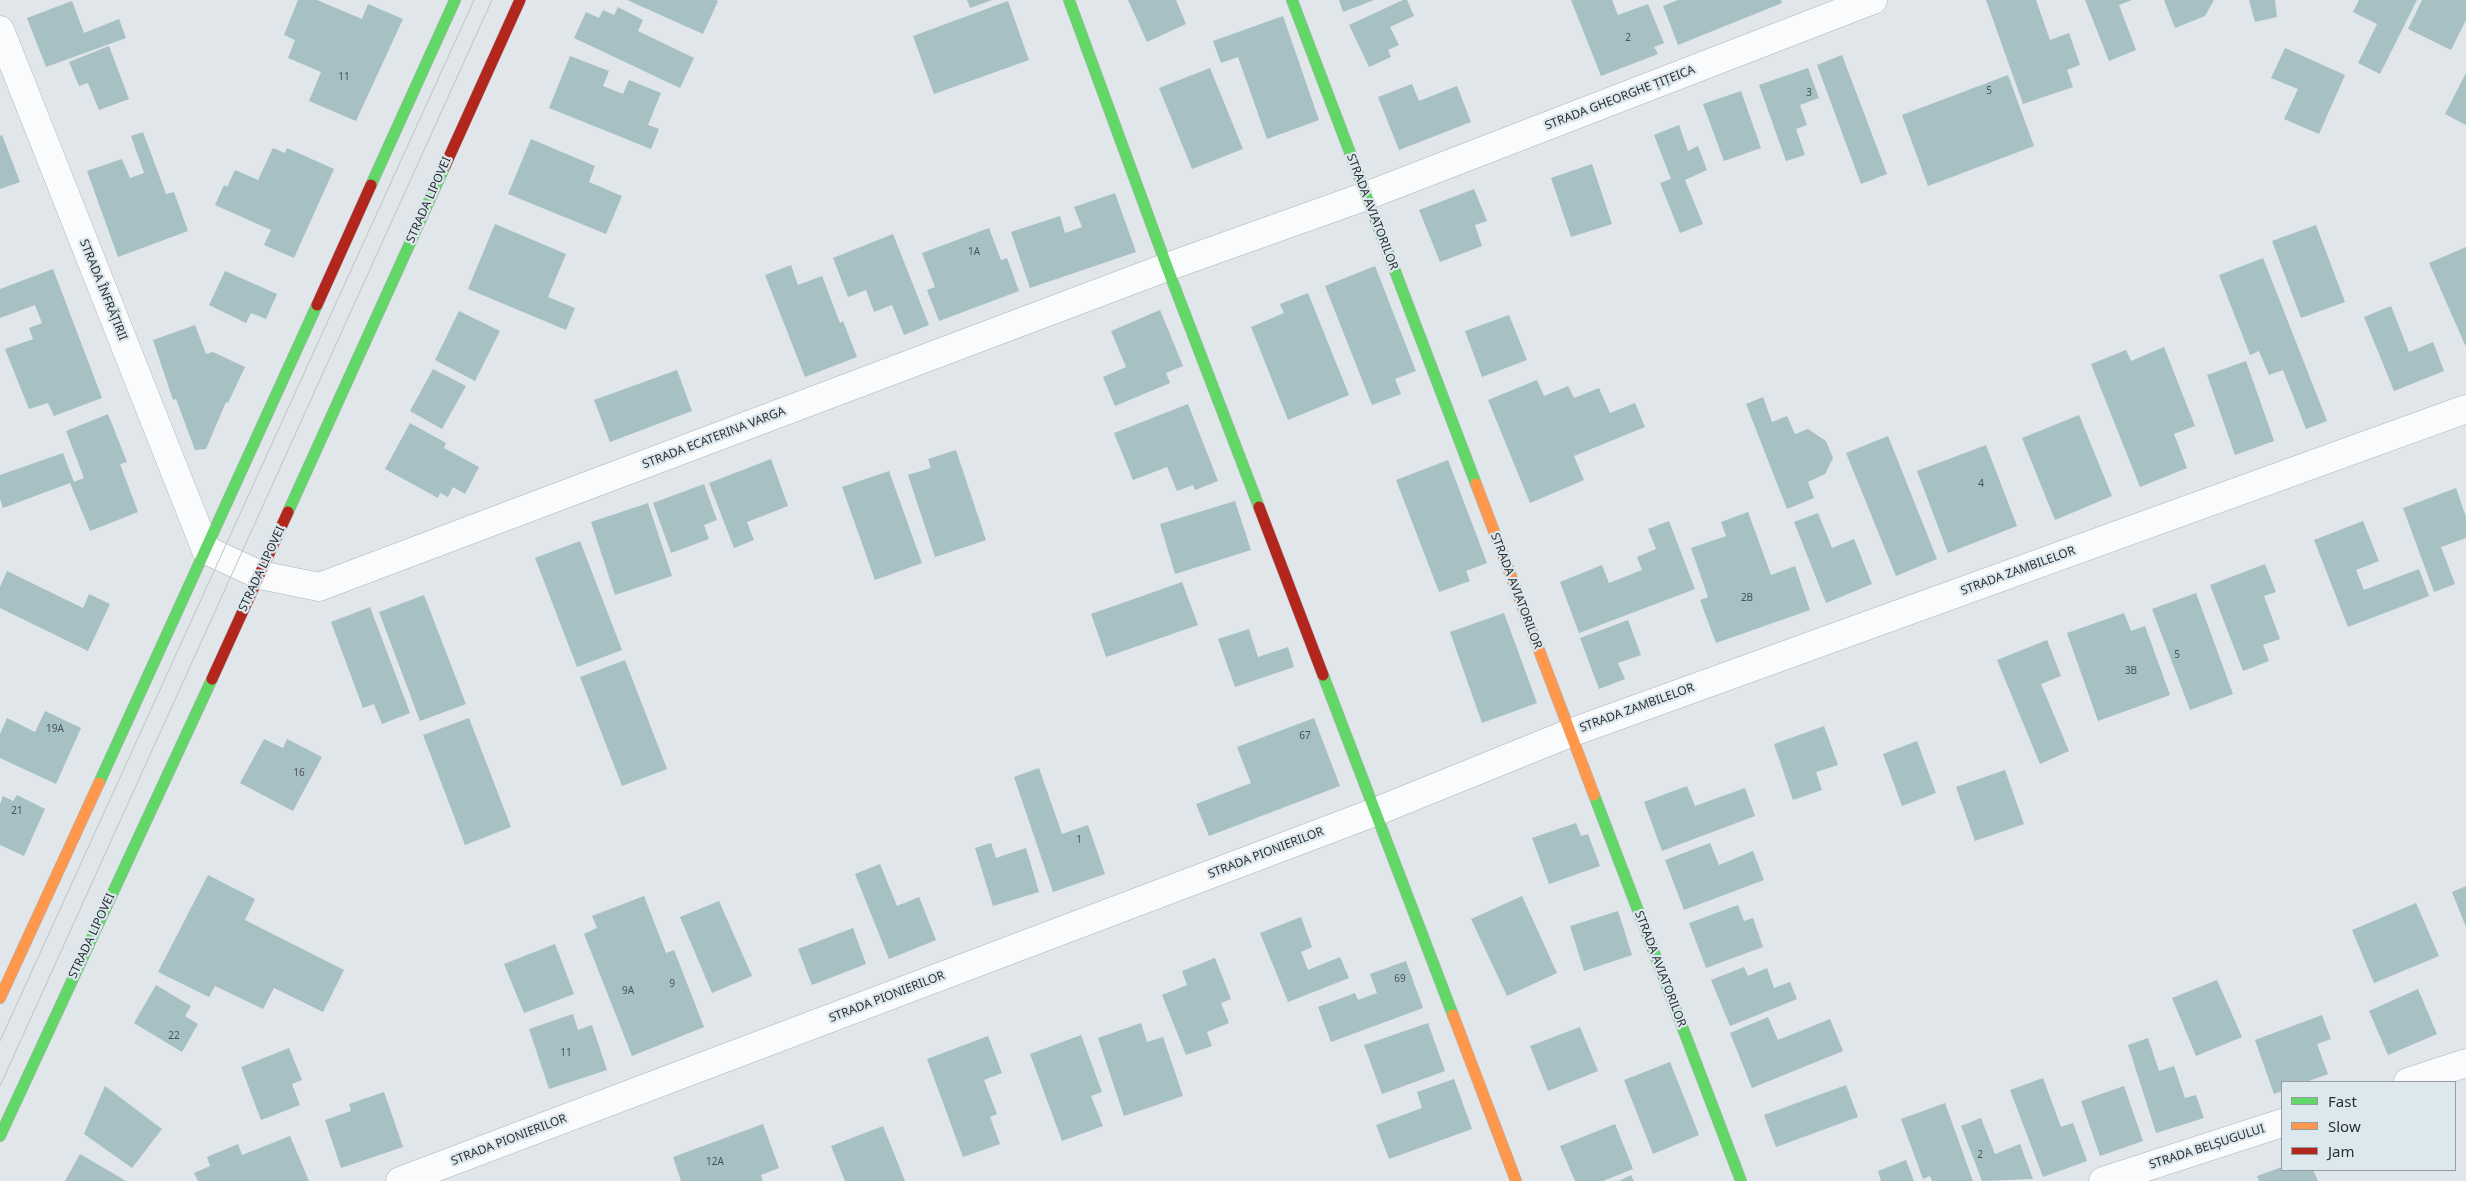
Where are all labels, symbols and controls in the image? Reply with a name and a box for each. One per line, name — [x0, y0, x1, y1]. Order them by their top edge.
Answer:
house number: 2 — [1625, 32, 1631, 44]
street label: STRADA GHEORGHE ȚIȚEICA — [1543, 63, 1697, 133]
house number: 11 — [338, 71, 350, 83]
house number: 5 — [1986, 85, 1992, 97]
house number: 3 — [1806, 87, 1812, 99]
street label: STRADA AVIATORILOR — [1343, 152, 1401, 272]
street label: STRADA LIPOVEI — [404, 155, 454, 245]
street label: STRADA ÎNFRĂȚIRII — [76, 237, 130, 343]
house number: 1A — [968, 246, 980, 258]
street label: STRADA ECATERINA VARGA — [641, 404, 787, 472]
house number: 4 — [1978, 478, 1984, 490]
street label: STRADA LIPOVEI — [236, 524, 288, 614]
street label: STRADA AVIATORILOR — [1487, 531, 1545, 651]
street label: STRADA ZAMBILELOR — [1959, 544, 2077, 598]
house number: 2B — [1741, 592, 1753, 604]
house number: 5 — [2174, 649, 2180, 661]
house number: 3B — [2125, 665, 2137, 677]
street label: STRADA ZAMBILELOR — [1578, 681, 1696, 735]
house number: 19A — [46, 723, 64, 735]
house number: 67 — [1299, 730, 1311, 742]
house number: 16 — [293, 767, 305, 779]
house number: 21 — [11, 805, 23, 817]
street label: STRADA PIONIERILOR — [1206, 824, 1326, 882]
house number: 1 — [1076, 834, 1082, 846]
street label: STRADA LIPOVEI — [66, 891, 118, 981]
street label: STRADA AVIATORILOR — [1631, 909, 1689, 1029]
street label: STRADA PIONIERILOR — [827, 968, 947, 1026]
house number: 69 — [1394, 973, 1406, 985]
house number: 9 — [669, 978, 675, 990]
house number: 9A — [622, 985, 634, 997]
house number: 22 — [168, 1030, 180, 1042]
house number: 11 — [560, 1047, 572, 1059]
legend — [2281, 1081, 2456, 1171]
text: Fast — [2328, 1091, 2357, 1111]
street label: STRADA PIONIERILOR — [449, 1111, 569, 1169]
text: Slow — [2328, 1116, 2361, 1136]
street label: STRADA BELȘUGULUI — [2148, 1122, 2266, 1172]
text: Jam — [2328, 1141, 2355, 1161]
house number: 2 — [1977, 1149, 1983, 1161]
house number: 12A — [706, 1156, 724, 1168]

